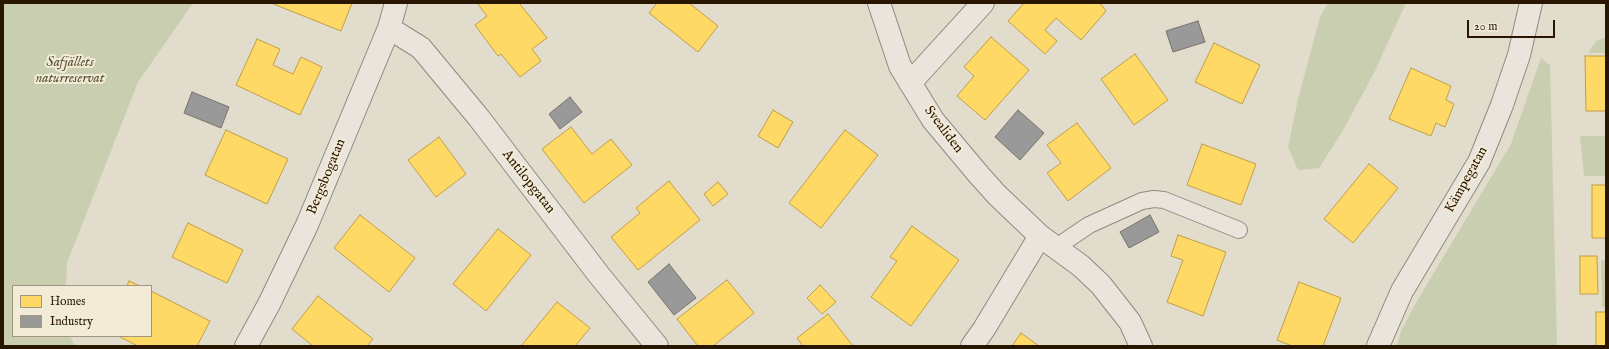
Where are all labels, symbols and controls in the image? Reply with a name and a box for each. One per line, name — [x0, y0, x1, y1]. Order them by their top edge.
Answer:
scale bar — [1469, 12, 1557, 38]
text: 20 m — [1474, 19, 1497, 34]
park label: Safjällets naturreservat — [36, 55, 104, 88]
street label: Svealiden — [920, 103, 966, 157]
street label: Bergsbogatan — [304, 137, 350, 217]
street label: Kämpegatan — [1442, 144, 1492, 216]
street label: Antilopgatan — [498, 147, 558, 217]
legend — [12, 285, 152, 337]
text: Homes — [50, 294, 86, 309]
text: Industry — [50, 314, 93, 329]

